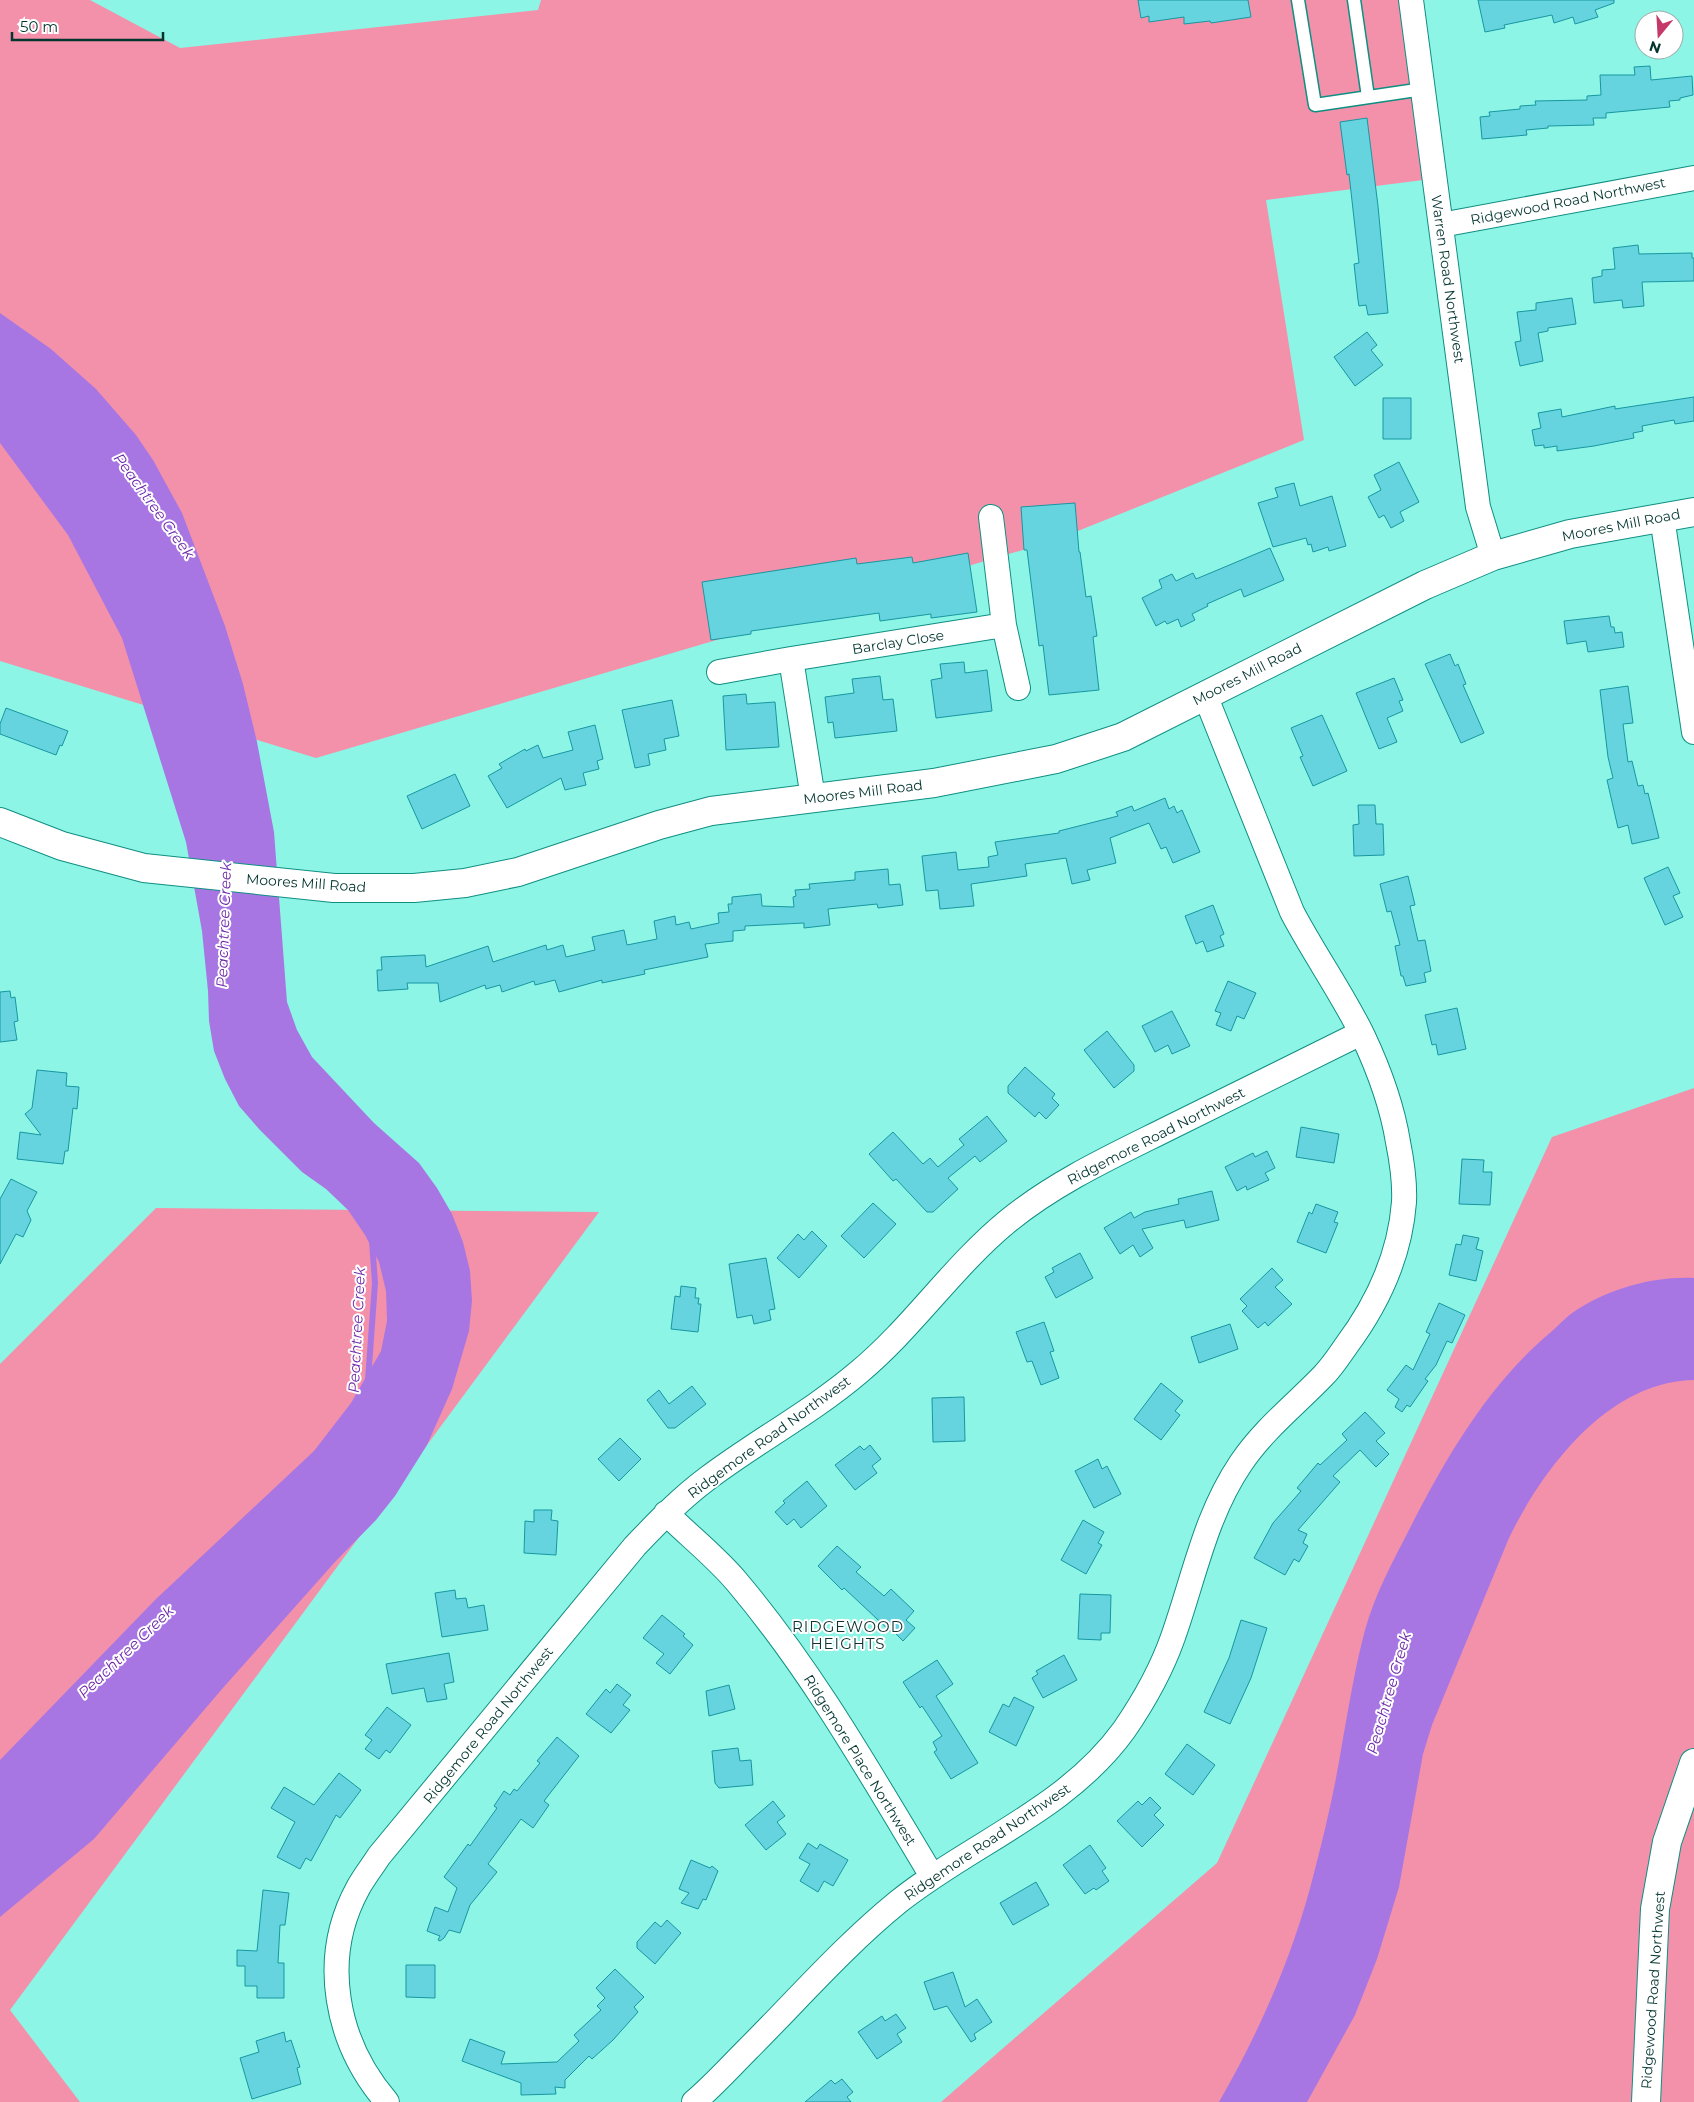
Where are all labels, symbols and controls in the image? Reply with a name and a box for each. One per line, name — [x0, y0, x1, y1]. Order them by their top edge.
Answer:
scale bar — [12, 10, 164, 42]
north arrow — [1634, 10, 1684, 60]
text: 50 m — [20, 17, 58, 36]
text: N — [1647, 37, 1663, 58]
street label: Ridgewood Road Northwest — [1469, 173, 1667, 229]
street label: Warren Road Northwest — [1427, 194, 1469, 365]
water label: Peachtree Creek — [110, 449, 200, 563]
street label: Moores Mill Road — [1560, 505, 1682, 545]
street label: Barclay Close — [851, 626, 945, 658]
street label: Moores Mill Road — [1189, 639, 1305, 709]
street label: Moores Mill Road — [802, 776, 924, 808]
water label: Peachtree Creek — [212, 861, 235, 988]
street label: Moores Mill Road — [245, 870, 367, 896]
street label: Ridgemore Road Northwest — [1064, 1083, 1248, 1189]
water label: Peachtree Creek — [344, 1266, 369, 1393]
street label: Ridgemore Road Northwest — [684, 1372, 854, 1502]
water label: Peachtree Creek — [74, 1600, 178, 1702]
district label: RIDGEWOOD HEIGHTS — [792, 1617, 904, 1653]
water label: Peachtree Creek — [1362, 1629, 1415, 1756]
street label: Ridgemore Road Northwest — [419, 1643, 557, 1807]
street label: Ridgemore Place Northwest — [800, 1671, 920, 1849]
street label: Ridgemore Road Northwest — [900, 1779, 1074, 1905]
street label: Ridgewood Road Northwest — [1637, 1890, 1669, 2090]

